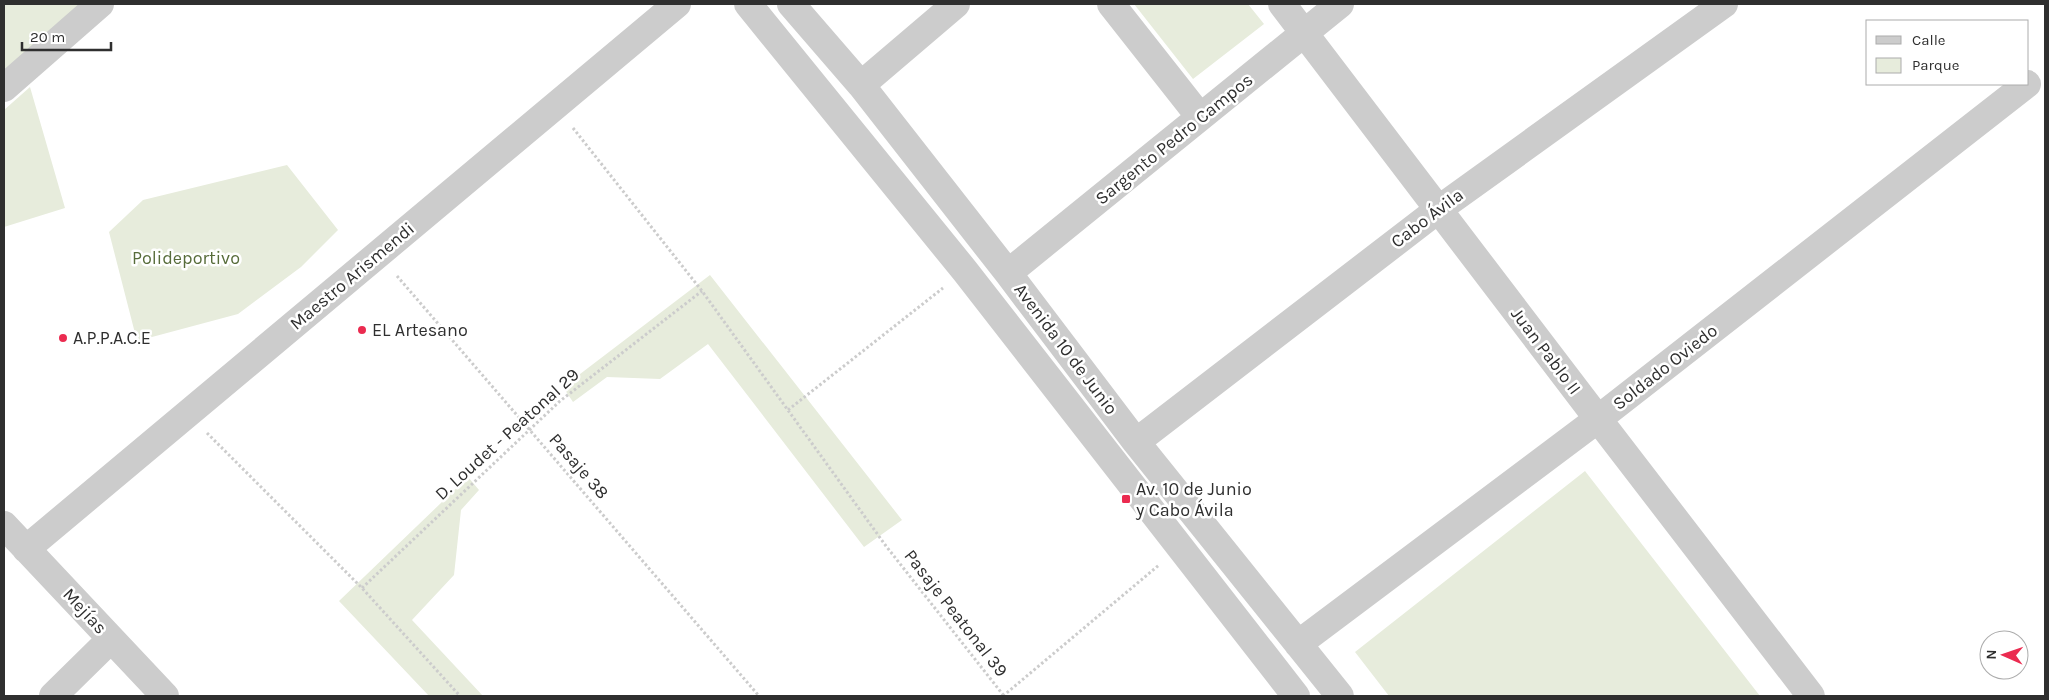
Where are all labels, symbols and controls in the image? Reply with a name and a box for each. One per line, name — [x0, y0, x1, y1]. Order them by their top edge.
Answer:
scale bar — [22, 20, 111, 52]
legend — [1866, 20, 2029, 85]
text: 20 m — [30, 28, 65, 46]
text: Calle — [1912, 31, 1946, 49]
text: Parque — [1912, 56, 1960, 74]
street label: Sargento Pedro Campos — [1091, 69, 1257, 209]
street label: Cabo Ávila — [1386, 183, 1468, 252]
street label: Maestro Arismendi — [285, 217, 419, 335]
park label: Polideportivo — [132, 247, 240, 269]
street label: Avenida 10 de Junio — [1009, 279, 1123, 419]
street label: Juan Pablo II — [1506, 303, 1586, 399]
place label: EL Artesano — [372, 319, 468, 341]
street label: Soldado Oviedo — [1608, 319, 1722, 415]
marker: EL Artesano — [356, 324, 368, 336]
place label: A.P.P.A.C.E — [73, 327, 151, 349]
marker: A.P.P.A.C.E — [57, 332, 69, 344]
street label: D. Loudet - Peatonal 29 — [430, 363, 584, 505]
street label: Pasaje 38 — [544, 429, 614, 503]
place label: Av. 10 de Junio y Cabo Ávila — [1135, 478, 1252, 521]
marker: Av. 10 de Junio y Cabo Ávila — [1120, 493, 1132, 505]
street label: Pasaje Peatonal 39 — [900, 545, 1012, 681]
street label: Mejías — [58, 583, 112, 639]
north arrow — [1979, 630, 2029, 680]
text: N — [1983, 649, 2000, 660]

